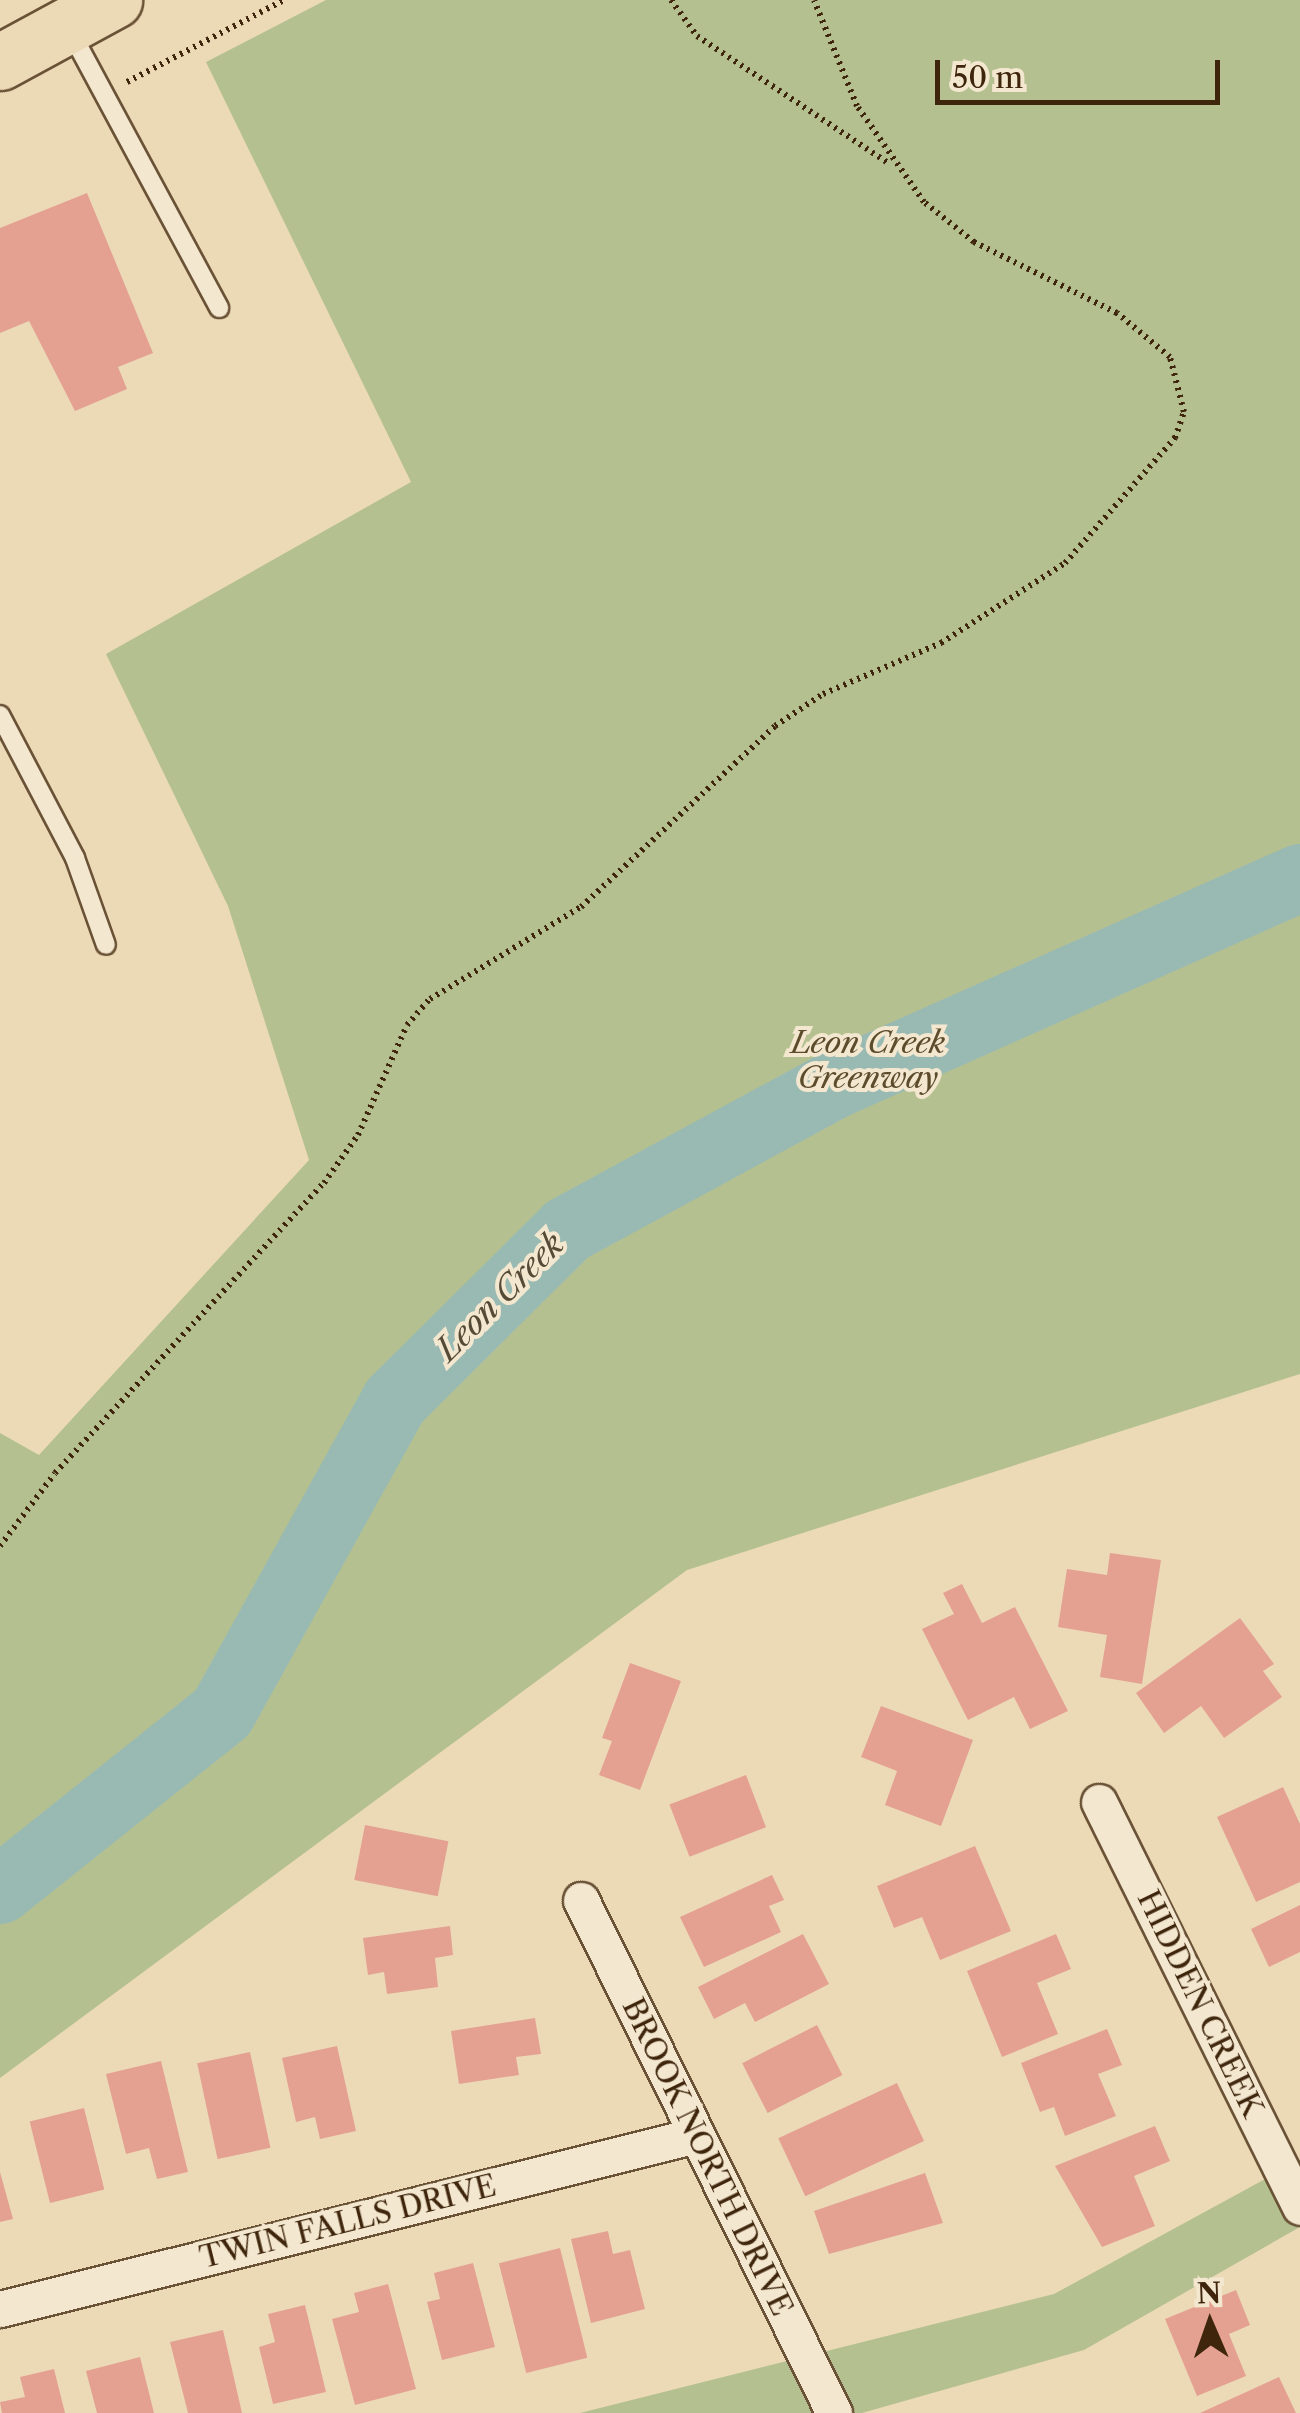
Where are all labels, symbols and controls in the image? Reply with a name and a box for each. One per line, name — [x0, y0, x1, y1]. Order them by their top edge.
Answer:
scale bar — [940, 40, 1225, 102]
text: 50 m — [952, 59, 1023, 96]
park label: Leon Creek Greenway — [791, 1025, 945, 1096]
water label: Leon Creek — [428, 1225, 572, 1369]
street label: HIDDEN CREEK — [1129, 1885, 1271, 2123]
street label: BROOK NORTH DRIVE — [614, 1992, 800, 2322]
street label: TWIN FALLS DRIVE — [196, 2168, 500, 2276]
north arrow — [1160, 2273, 1260, 2373]
text: N — [1196, 2276, 1222, 2310]

